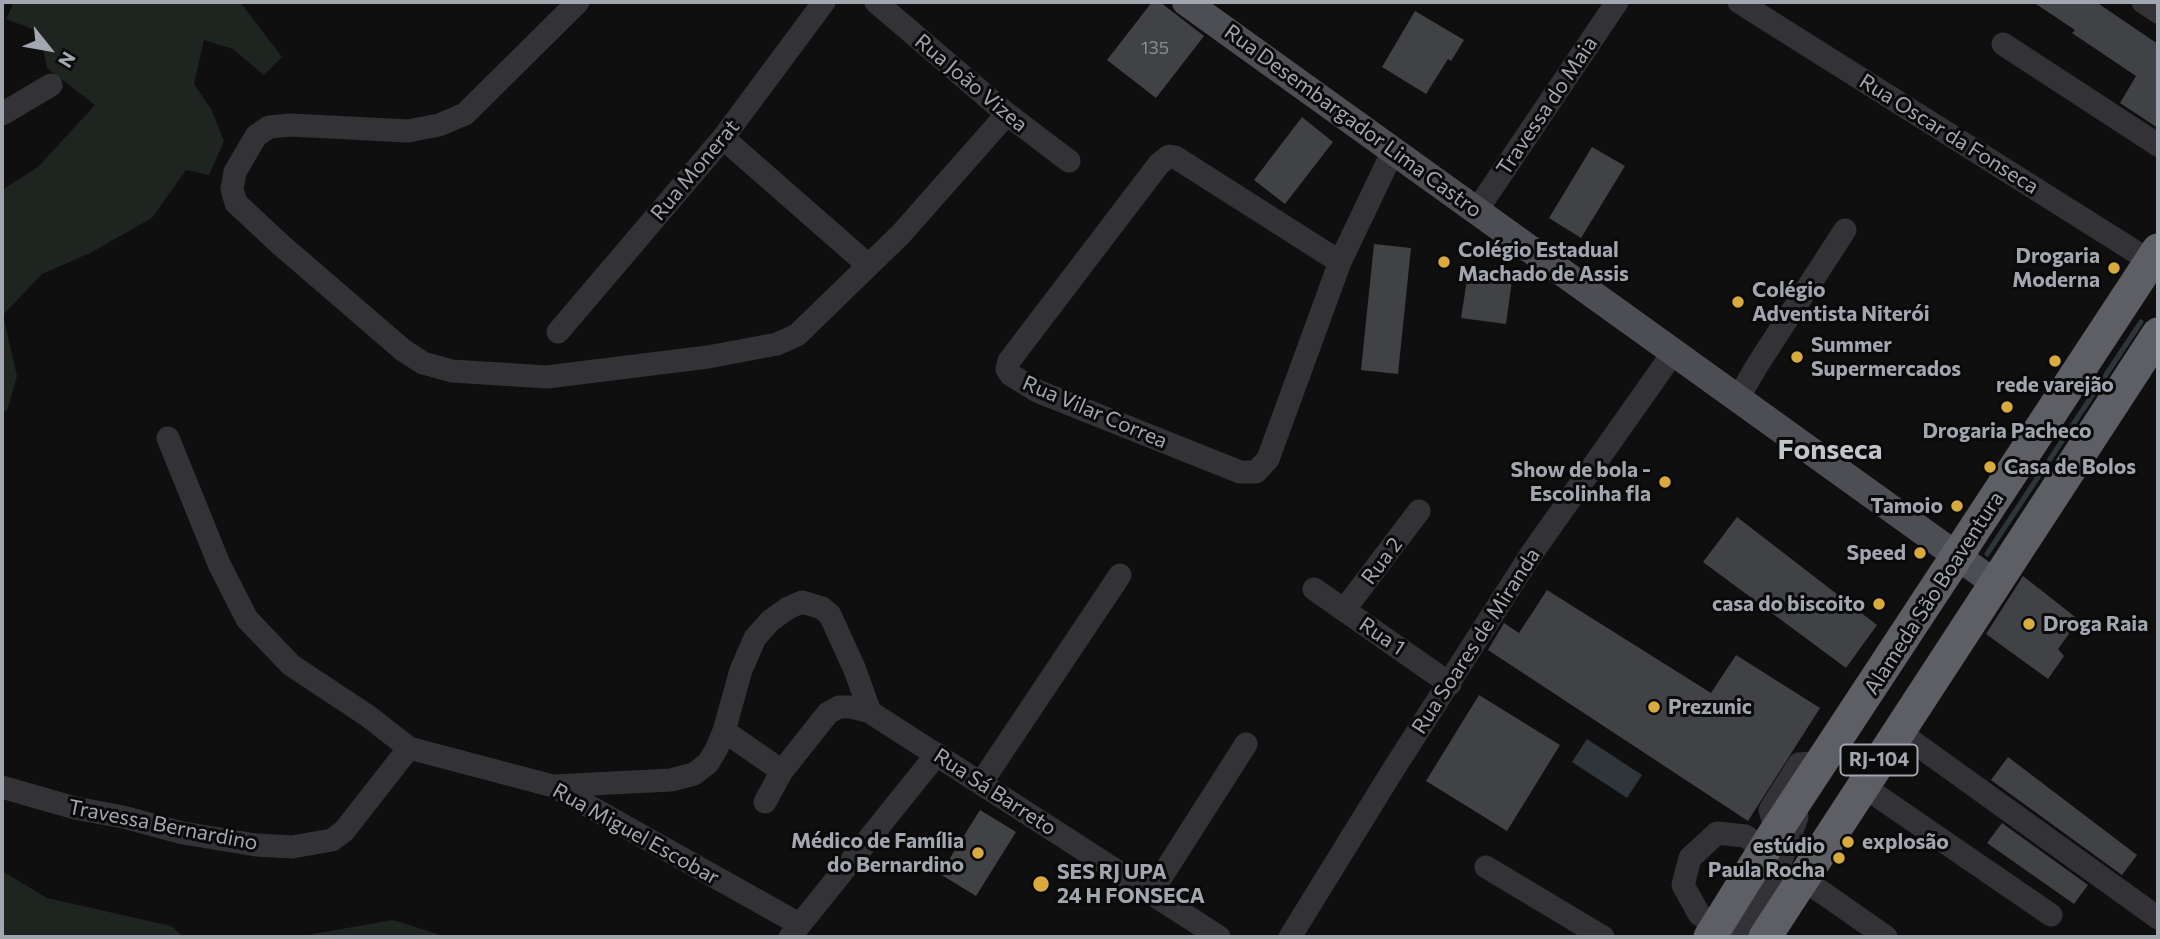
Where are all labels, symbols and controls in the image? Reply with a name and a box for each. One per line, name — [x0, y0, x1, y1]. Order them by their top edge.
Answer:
north arrow — [14, 14, 84, 84]
street label: Rua Desembargador Lima Castro — [1219, 19, 1487, 223]
street label: Rua João Vizea — [910, 29, 1032, 137]
street label: Travessa do Maia — [1491, 32, 1603, 180]
house number: 135 — [1141, 37, 1169, 59]
text: N — [54, 48, 81, 72]
street label: Rua Oscar da Fonseca — [1855, 69, 2043, 199]
street label: Rua Monerat — [645, 114, 745, 226]
place label: Colégio Estadual Machado de Assis — [1458, 237, 1629, 287]
place label: Drogaria Moderna — [2012, 243, 2100, 293]
marker: Colégio Estadual Machado de Assis — [1436, 254, 1452, 270]
marker: Drogaria Moderna — [2106, 260, 2122, 276]
place label: Colégio Adventista Niterói — [1752, 277, 1930, 327]
marker: Colégio Adventista Niterói — [1730, 294, 1746, 310]
place label: Summer Supermercados — [1811, 332, 1961, 382]
marker: Summer Supermercados — [1789, 349, 1805, 365]
marker: rede varejão — [2047, 353, 2063, 369]
street label: Rua Vilar Correa — [1019, 370, 1171, 454]
place label: rede varejão — [1996, 372, 2114, 398]
marker: Drogaria Pacheco — [1999, 399, 2015, 415]
place label: Drogaria Pacheco — [1922, 418, 2092, 444]
district label: Fonseca — [1778, 433, 1882, 467]
place label: Casa de Bolos — [2004, 454, 2136, 480]
place label: Show de bola - Escolinha fla — [1511, 457, 1651, 507]
marker: Casa de Bolos — [1982, 459, 1998, 475]
marker: Show de bola - Escolinha fla — [1657, 474, 1673, 490]
street label: Alameda São Boaventura — [1859, 487, 2009, 699]
place label: Tamoio — [1871, 493, 1943, 519]
marker: Tamoio — [1949, 498, 1965, 514]
street label: Rua 2 — [1356, 533, 1408, 589]
place label: Speed — [1847, 540, 1906, 566]
street label: Rua Soares de Miranda — [1407, 543, 1545, 739]
marker: Speed — [1912, 545, 1928, 561]
place label: casa do biscoito — [1712, 591, 1865, 617]
marker: casa do biscoito — [1871, 596, 1887, 612]
place label: Droga Raia — [2043, 611, 2148, 637]
street label: Rua 1 — [1354, 612, 1410, 660]
marker: Droga Raia — [2021, 616, 2037, 632]
place label: Prezunic — [1668, 694, 1752, 720]
marker: Prezunic — [1646, 699, 1662, 715]
street label: Rua Sá Barreto — [929, 743, 1061, 841]
road number: RJ-104 — [1840, 744, 1918, 776]
street label: Rua Miguel Escobar — [548, 778, 724, 890]
street label: Travessa Bernardino — [66, 794, 260, 856]
place label: Médico de Família do Bernardino — [791, 828, 964, 878]
place label: explosão — [1862, 829, 1949, 855]
place label: estúdio Paula Rocha — [1708, 833, 1825, 883]
marker: explosão — [1840, 834, 1856, 850]
marker: Médico de Família do Bernardino — [970, 845, 986, 861]
marker: estúdio Paula Rocha — [1831, 850, 1847, 866]
place label: SES RJ UPA 24 H FONSECA — [1057, 859, 1205, 909]
marker: SES RJ UPA 24 H FONSECA — [1031, 874, 1051, 894]

